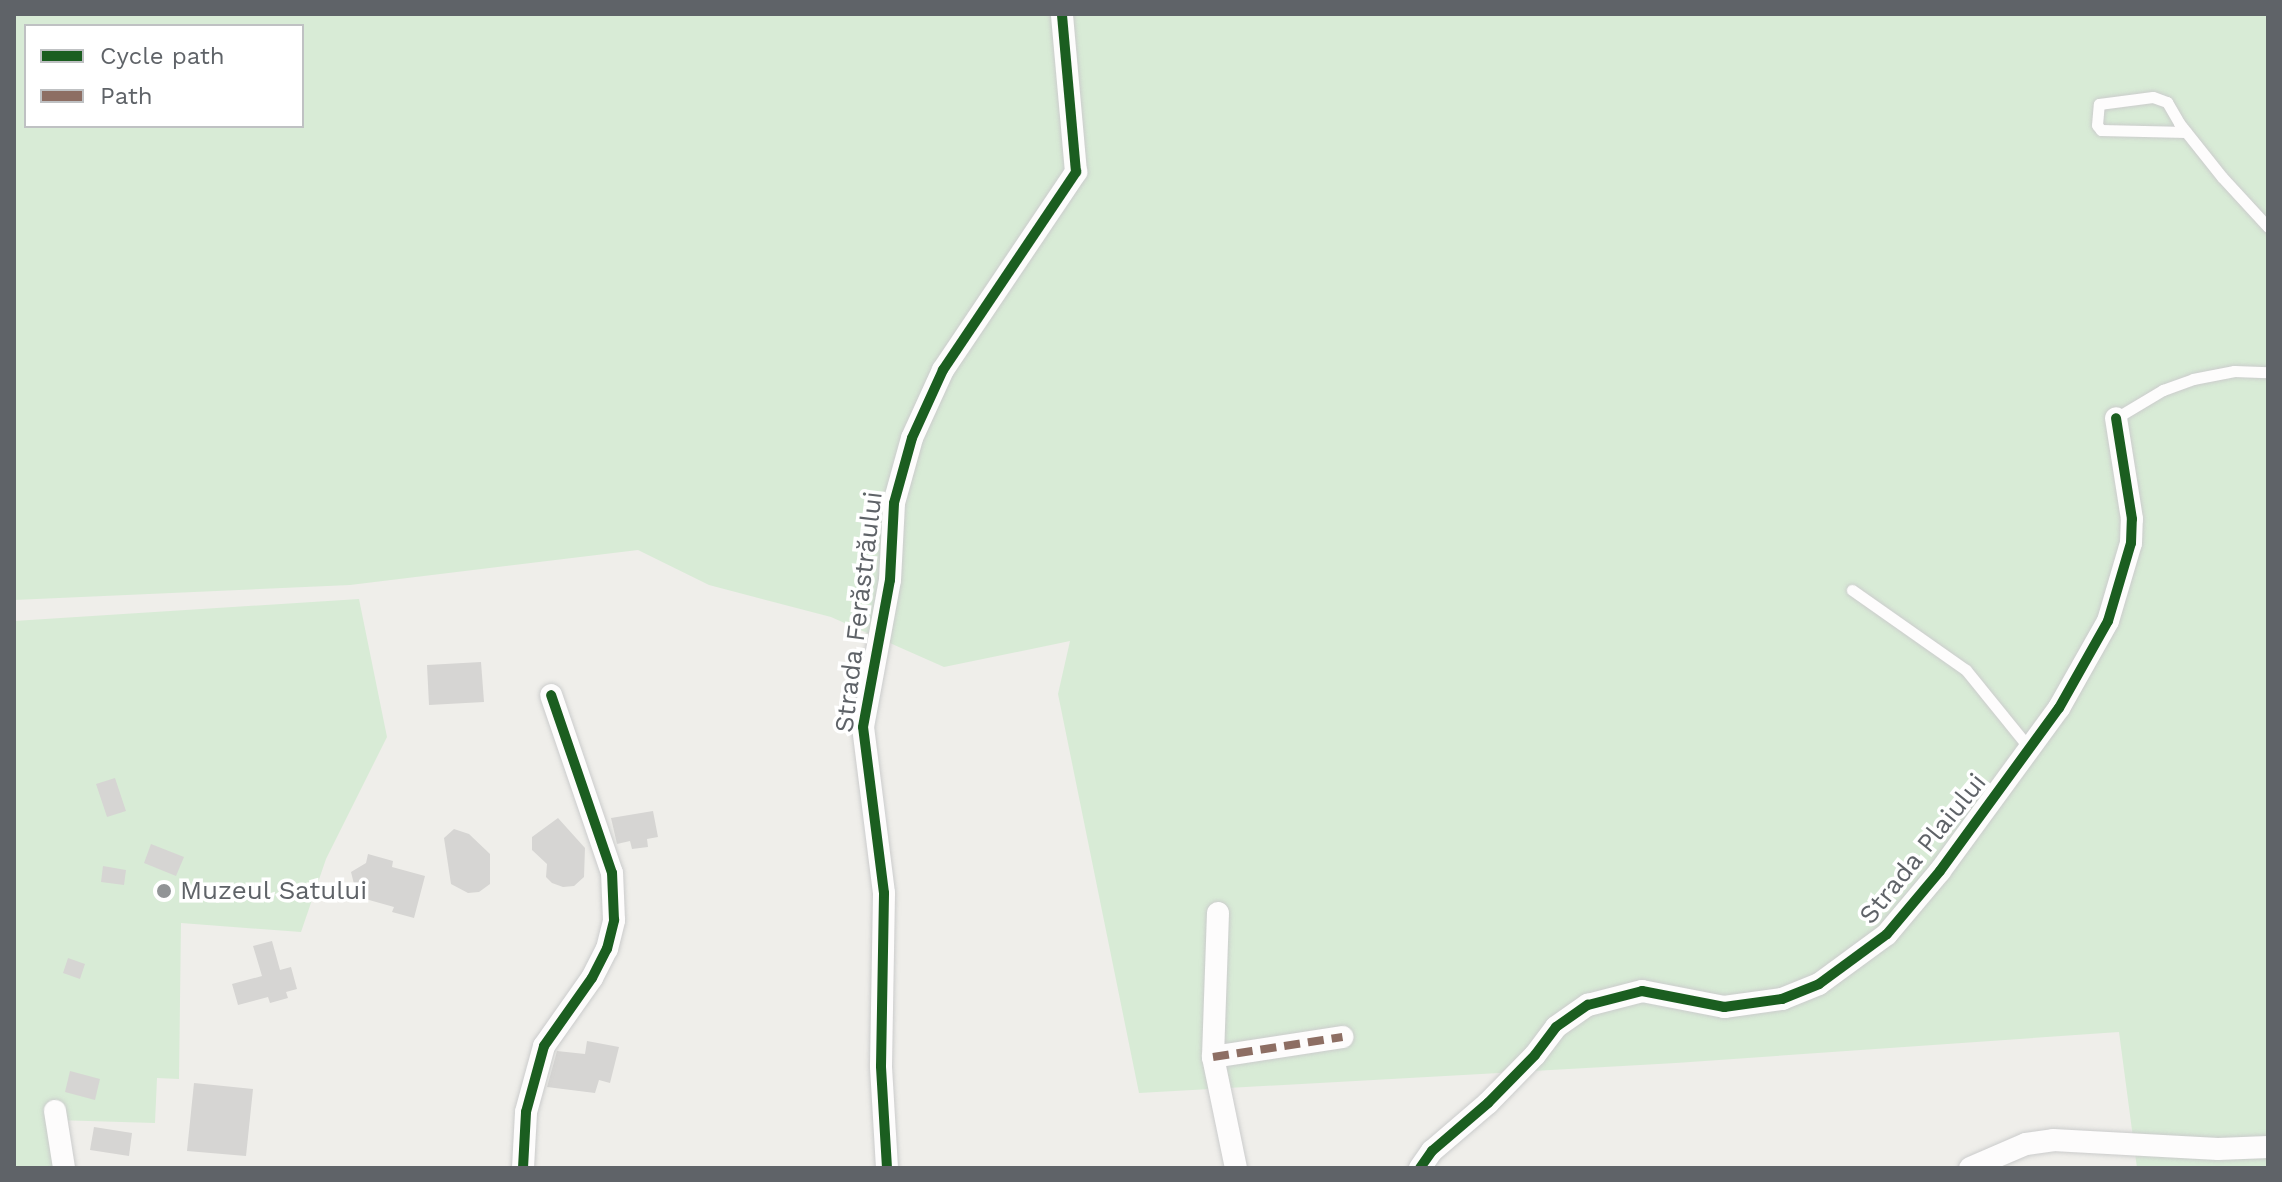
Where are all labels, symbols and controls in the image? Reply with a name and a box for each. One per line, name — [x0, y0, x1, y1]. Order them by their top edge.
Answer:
legend — [24, 24, 304, 128]
text: Cycle path — [100, 42, 225, 70]
text: Path — [100, 82, 153, 110]
street label: Strada Ferăstrăului — [829, 489, 889, 735]
street label: Strada Plaiului — [1853, 767, 1993, 931]
place label: Muzeul Satului — [180, 875, 368, 907]
marker: Muzeul Satului — [155, 882, 173, 900]

